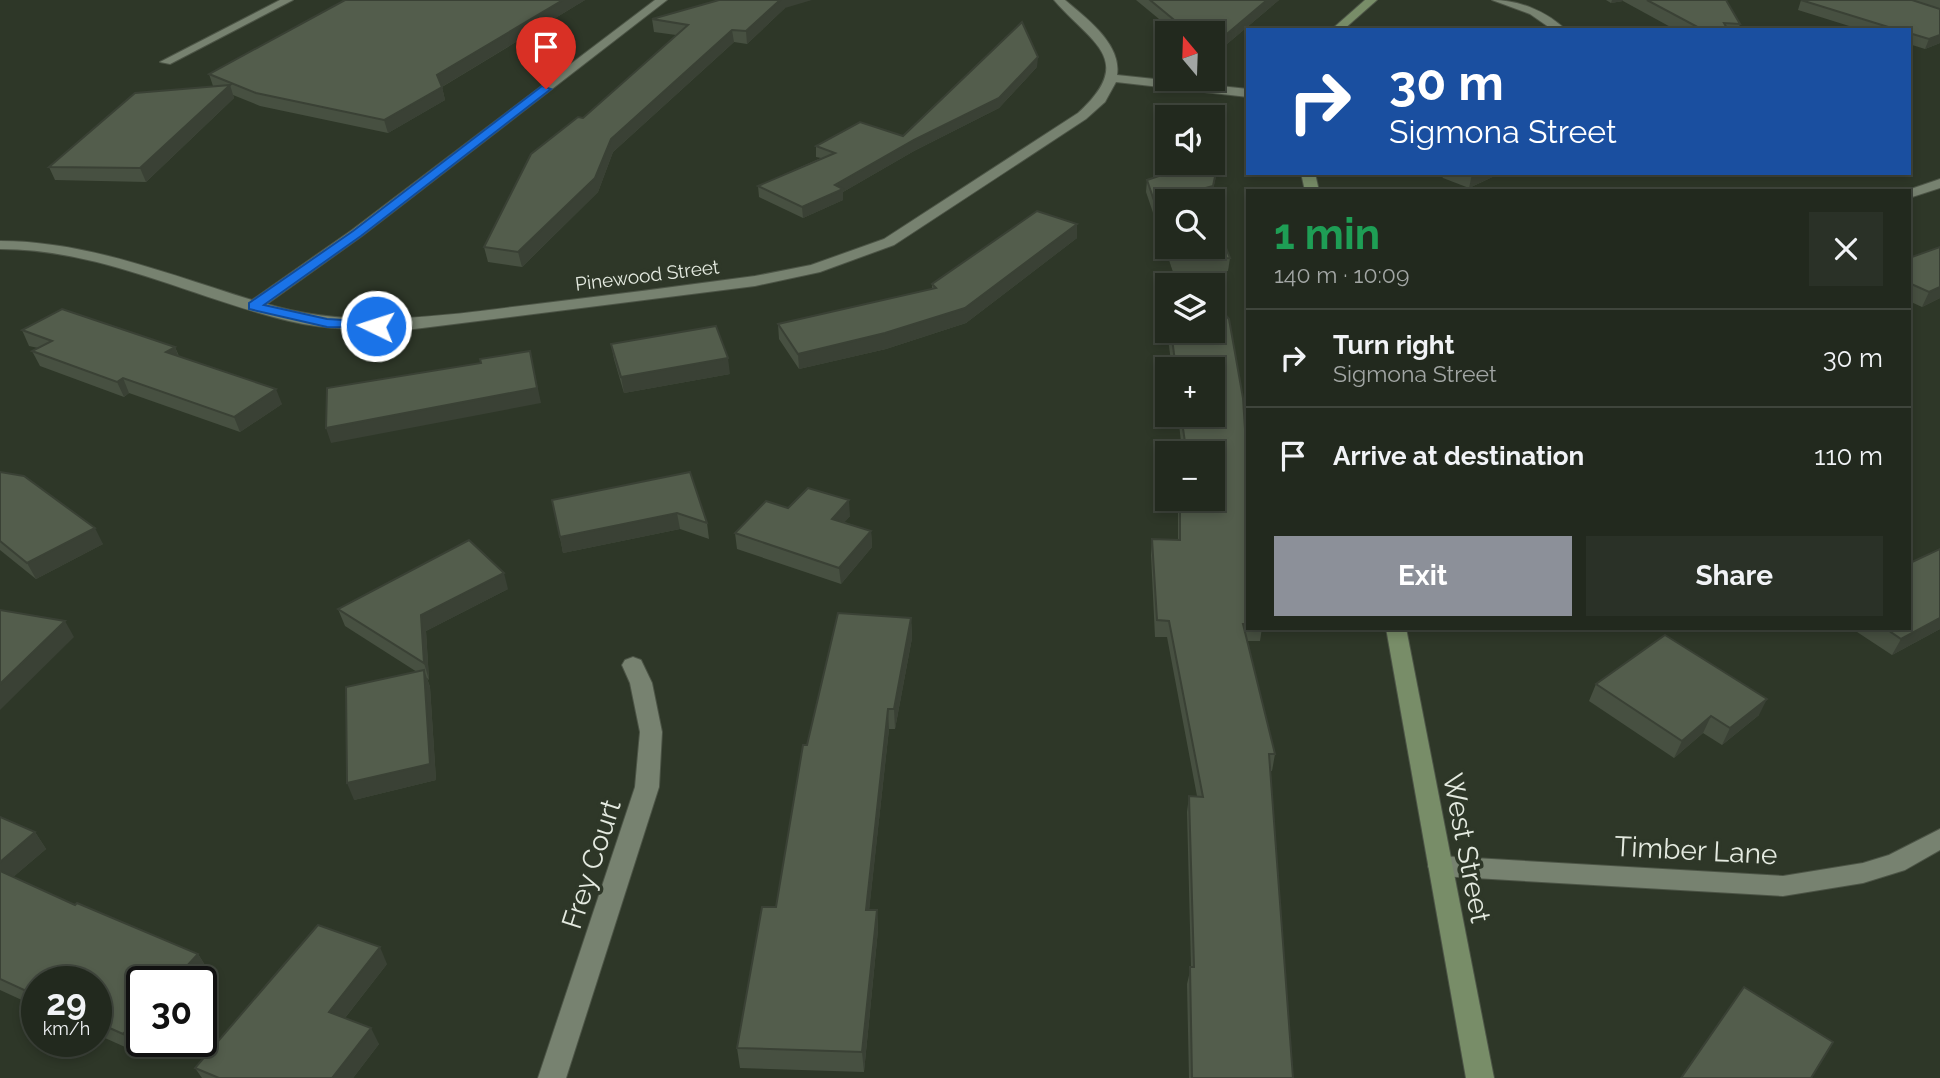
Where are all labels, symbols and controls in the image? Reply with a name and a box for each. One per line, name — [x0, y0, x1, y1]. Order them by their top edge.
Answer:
pin — [516, 17, 576, 89]
north arrow — [1155, 21, 1225, 91]
map controls — [1155, 21, 1225, 511]
icon: arrive — [527, 28, 565, 66]
text: 30 m — [1389, 54, 1504, 111]
icon: right — [1274, 56, 1365, 147]
button: sound — [1155, 105, 1225, 175]
text: Sigmona Street — [1389, 113, 1617, 150]
button: search — [1155, 189, 1225, 259]
text: 1 min — [1274, 210, 1380, 259]
button: close — [1809, 212, 1883, 286]
street label: Pinewood Street — [574, 255, 721, 295]
text: 140 m · 10:09 — [1274, 261, 1409, 288]
button: layers — [1155, 273, 1225, 343]
position arrow — [339, 289, 413, 363]
text: Turn right — [1333, 330, 1454, 360]
icon: right — [1274, 339, 1312, 377]
text: 30 m — [1823, 343, 1883, 373]
button: + — [1155, 357, 1225, 427]
text: Sigmona Street — [1333, 360, 1497, 387]
icon: arrive — [1274, 437, 1312, 475]
button: − — [1155, 441, 1225, 511]
text: Arrive at destination — [1333, 441, 1584, 471]
text: 110 m — [1814, 441, 1883, 471]
button: Exit — [1274, 536, 1572, 616]
button: Share — [1586, 536, 1883, 616]
street label: West Street — [1436, 771, 1497, 926]
street label: Frey Court — [555, 795, 628, 933]
street label: Timber Lane — [1614, 830, 1778, 871]
speed limit sign: 30 — [126, 966, 217, 1057]
text: 29 — [46, 982, 87, 1023]
text: km/h — [43, 1018, 90, 1039]

